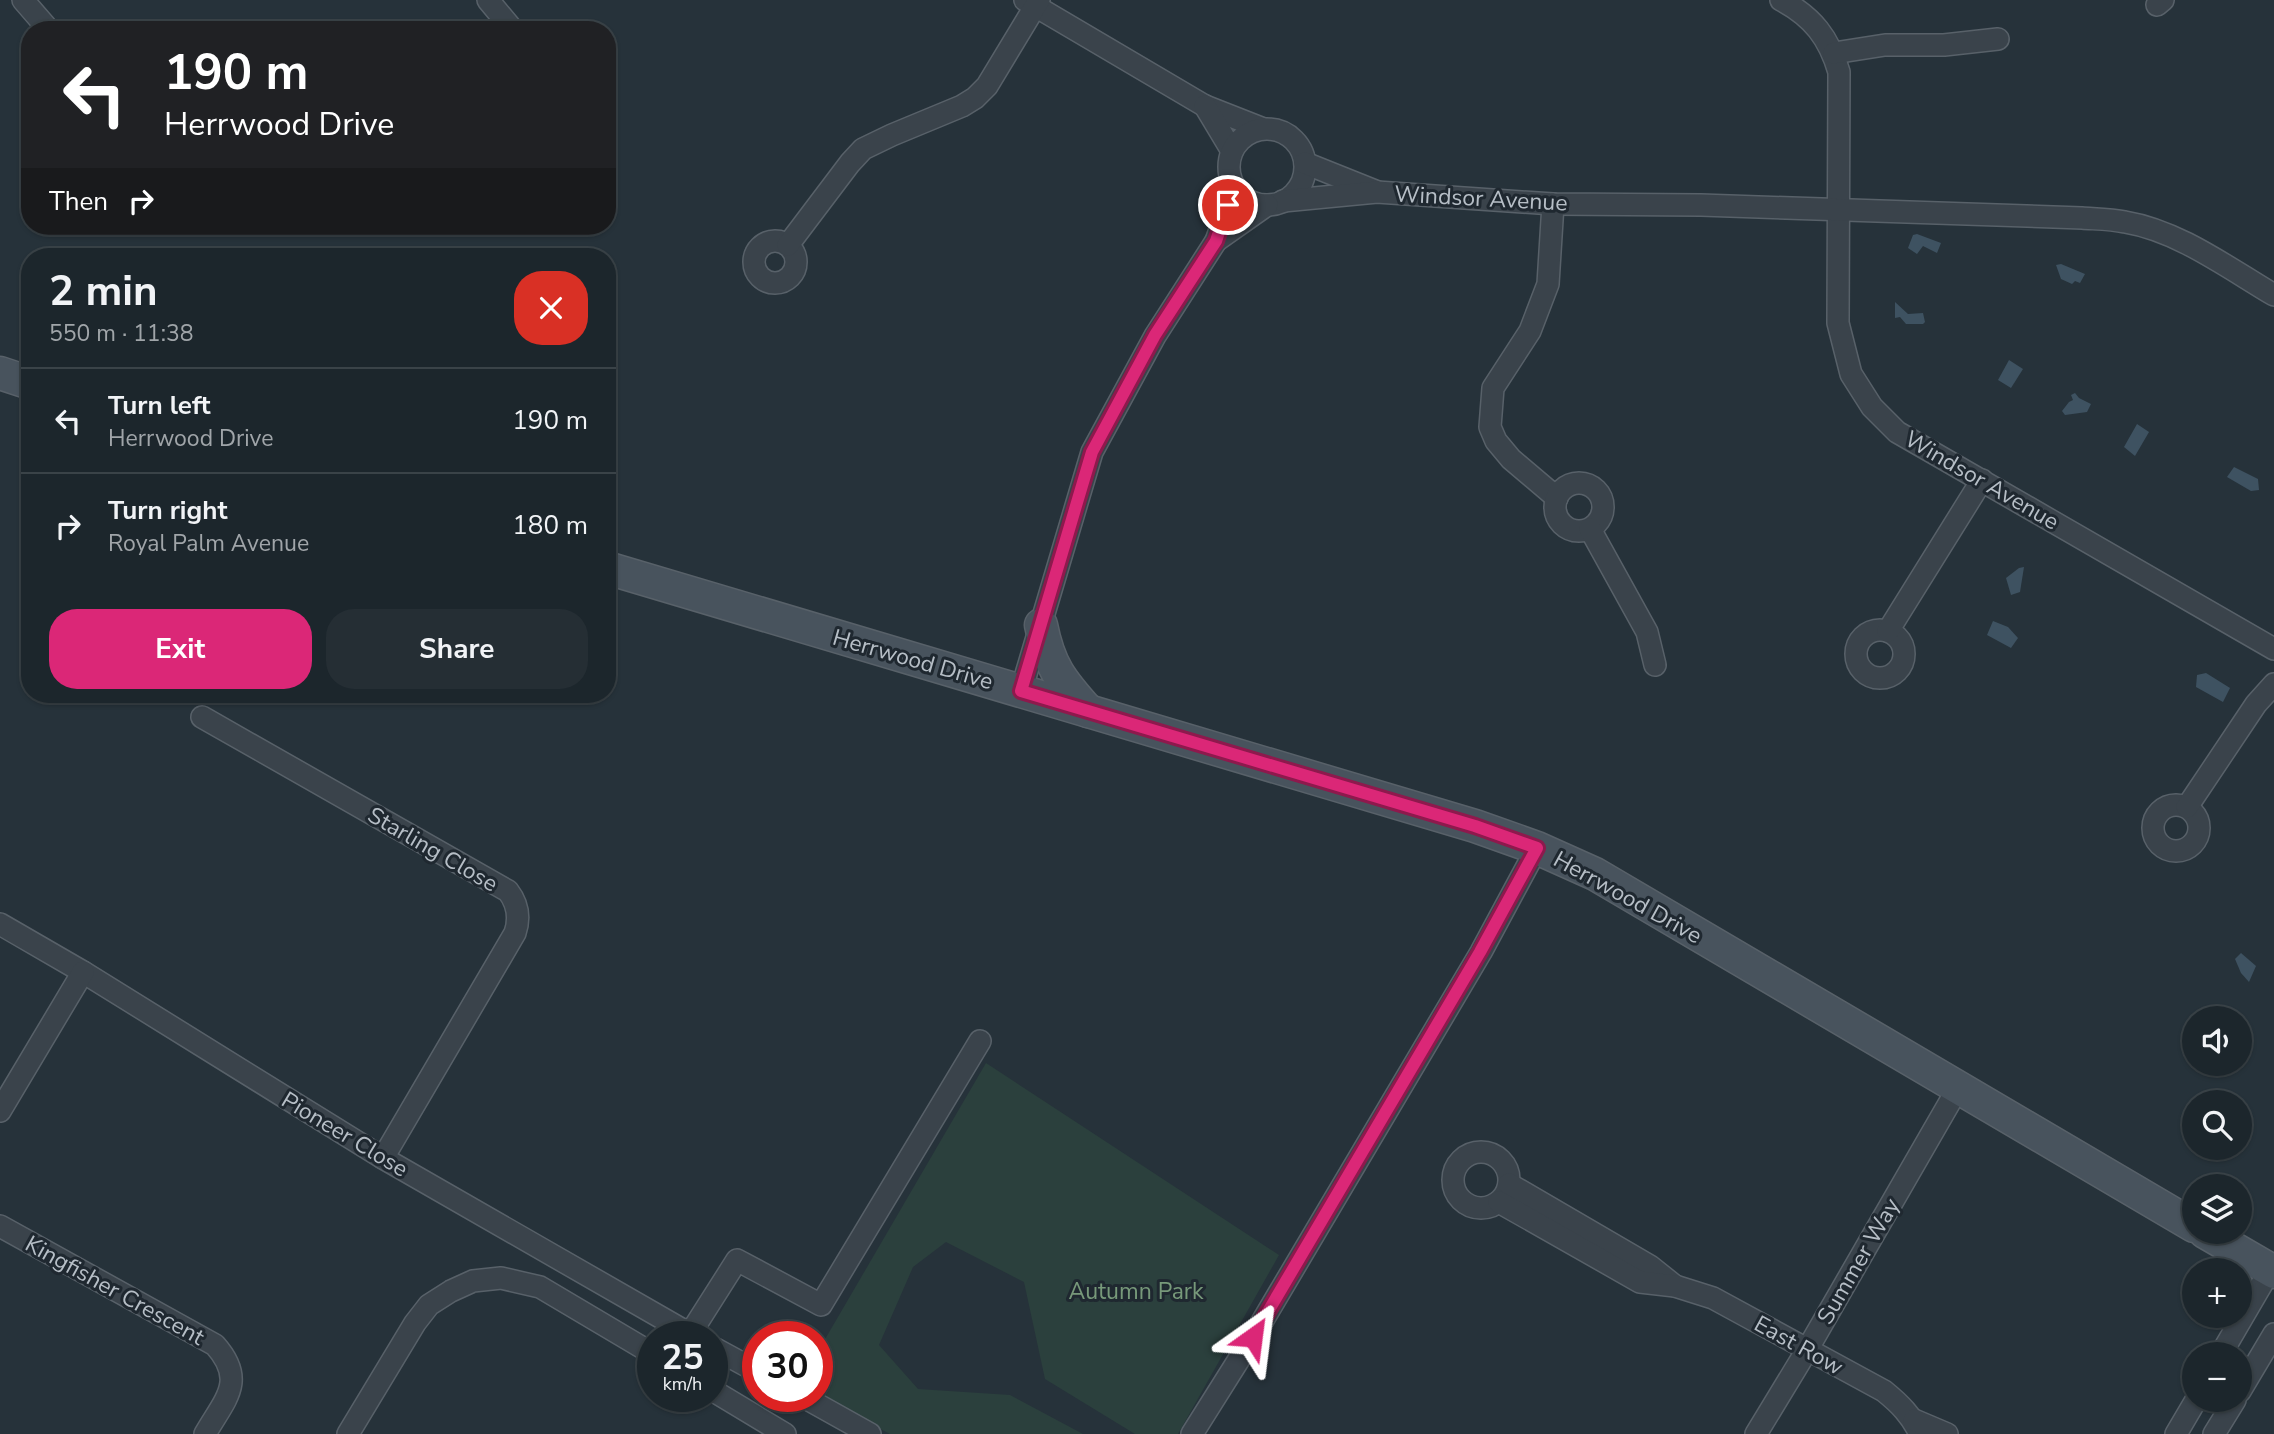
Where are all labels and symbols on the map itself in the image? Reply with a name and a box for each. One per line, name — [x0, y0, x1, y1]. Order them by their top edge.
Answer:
pin — [1198, 175, 1258, 235]
street label: Windsor Avenue — [1394, 178, 1568, 219]
street label: Windsor Avenue — [1899, 424, 2065, 537]
street label: Herrwood Drive — [829, 622, 997, 697]
street label: Starling Close — [362, 800, 503, 899]
street label: Herrwood Drive — [1548, 844, 1708, 951]
street label: Pioneer Close — [276, 1084, 414, 1184]
street label: Summer Way — [1810, 1192, 1907, 1330]
street label: Kingfisher Crescent — [20, 1228, 211, 1353]
park label: Autumn Park — [1068, 1276, 1204, 1307]
position arrow — [1216, 1300, 1290, 1374]
street label: East Row — [1749, 1308, 1849, 1383]
speed limit sign: 30 — [742, 1321, 833, 1412]

